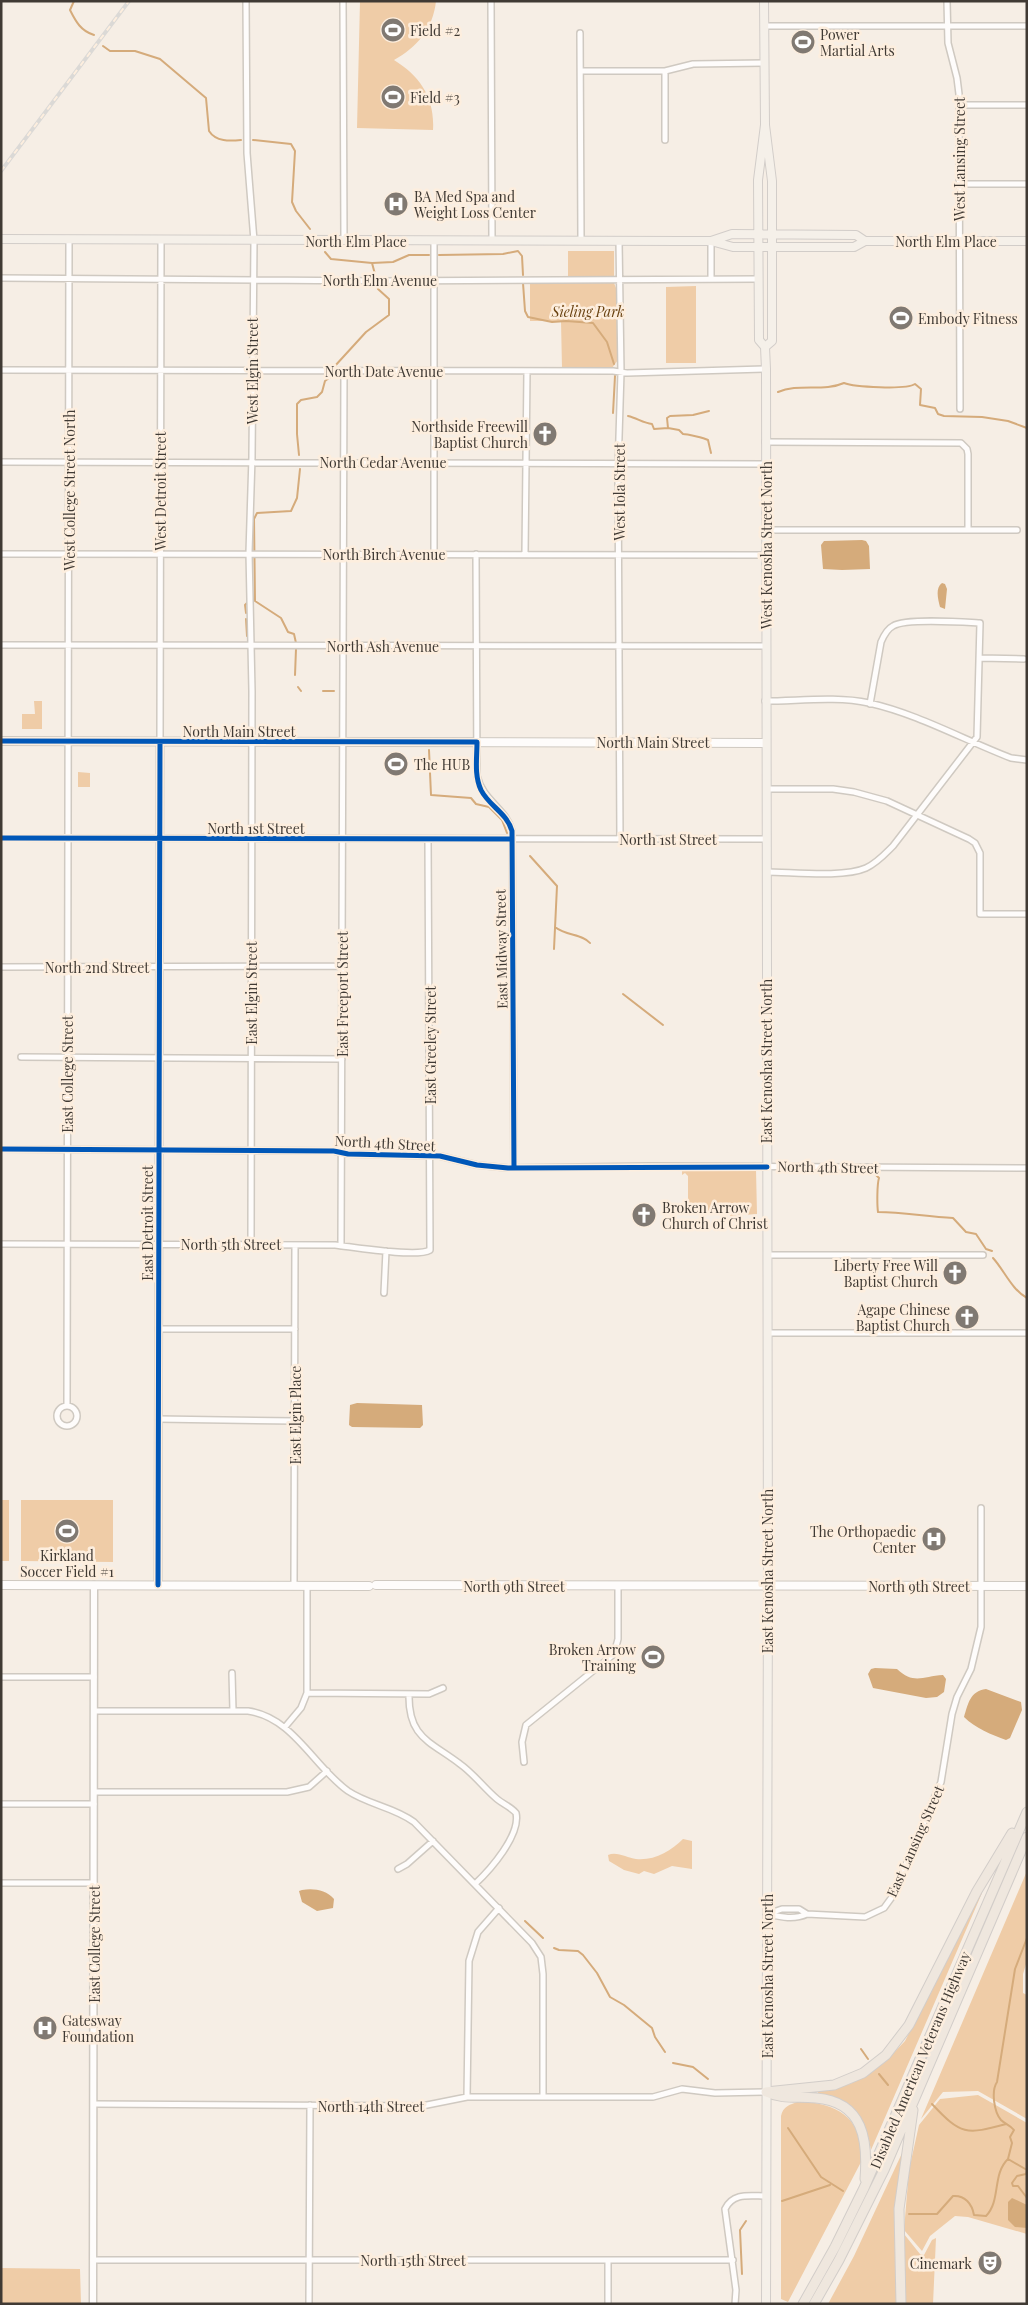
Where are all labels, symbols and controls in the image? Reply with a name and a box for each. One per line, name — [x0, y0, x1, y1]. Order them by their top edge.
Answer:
sports icon: Field #2 — [380, 17, 406, 43]
place label: Field #2 — [410, 21, 461, 40]
place label: Power Martial Arts — [820, 25, 895, 60]
sports icon: Power Martial Arts — [790, 29, 816, 55]
sports icon: Field #3 — [380, 84, 406, 110]
place label: Field #3 — [410, 88, 460, 107]
street label: West Lansing Street — [950, 96, 969, 222]
place label: BA Med Spa and Weight Loss Center — [413, 187, 537, 222]
hospital icon: BA Med Spa and Weight Loss Center — [383, 191, 409, 217]
street label: North Elm Place — [305, 232, 407, 251]
street label: North Elm Place — [895, 232, 997, 251]
street label: North Elm Avenue — [323, 271, 437, 290]
park label: Sieling Park — [551, 302, 624, 321]
sports icon: Embody Fitness — [888, 305, 914, 331]
place label: Embody Fitness — [918, 309, 1018, 328]
street label: West Elgin Street — [243, 317, 262, 425]
street label: North Date Avenue — [325, 362, 443, 381]
street label: West College Street North — [60, 409, 79, 571]
place label: Northside Freewill Baptist Church — [411, 417, 529, 452]
church icon: Northside Freewill Baptist Church — [532, 421, 558, 447]
street label: West Detroit Street — [151, 430, 170, 551]
street label: West Iola Street — [610, 442, 629, 542]
street label: North Cedar Avenue — [319, 453, 447, 472]
street label: West Kenosha Street North — [757, 460, 776, 630]
street label: North Birch Avenue — [322, 545, 446, 564]
street label: North Ash Avenue — [327, 637, 439, 656]
street label: North Main Street — [183, 722, 296, 741]
street label: North Main Street — [597, 733, 710, 752]
sports icon: The HUB — [383, 751, 409, 777]
place label: The HUB — [414, 755, 471, 774]
street label: North 1st Street — [207, 819, 306, 838]
street label: North 1st Street — [619, 830, 718, 849]
street label: East Midway Street — [490, 888, 512, 1009]
street label: East Freeport Street — [333, 930, 352, 1057]
street label: East Elgin Street — [242, 940, 261, 1045]
street label: North 2nd Street — [45, 958, 150, 977]
street label: East Kenosha Street North — [757, 978, 776, 1143]
street label: East Greeley Street — [421, 985, 440, 1104]
street label: East College Street — [58, 1014, 77, 1133]
street label: North 4th Street — [334, 1131, 437, 1155]
street label: North 4th Street — [777, 1157, 880, 1177]
street label: East Detroit Street — [138, 1164, 157, 1281]
place label: Broken Arrow Church of Christ — [662, 1198, 769, 1233]
church icon: Broken Arrow Church of Christ — [631, 1202, 657, 1228]
street label: North 5th Street — [181, 1235, 282, 1254]
place label: Liberty Free Will Baptist Church — [834, 1256, 939, 1291]
church icon: Liberty Free Will Baptist Church — [942, 1260, 968, 1286]
place label: Agape Chinese Baptist Church — [856, 1300, 951, 1335]
church icon: Agape Chinese Baptist Church — [954, 1304, 980, 1330]
street label: East Elgin Place — [286, 1366, 305, 1464]
street label: East Kenosha Street North — [758, 1488, 777, 1653]
sports icon: Kirkland Soccer Field #1 — [54, 1518, 80, 1544]
place label: The Orthopaedic Center — [810, 1522, 917, 1557]
hospital icon: The Orthopaedic Center — [921, 1526, 947, 1552]
place label: Kirkland Soccer Field #1 — [20, 1546, 114, 1581]
street label: North 9th Street — [463, 1577, 566, 1596]
street label: North 9th Street — [868, 1577, 971, 1596]
place label: Broken Arrow Training — [549, 1640, 637, 1675]
sports icon: Broken Arrow Training — [640, 1644, 666, 1670]
street label: East Lansing Street — [882, 1781, 949, 1900]
street label: East College Street — [85, 1884, 104, 2003]
street label: East Kenosha Street North — [758, 1893, 777, 2058]
street label: Disabled American Veterans Highway — [865, 1948, 975, 2172]
place label: Gatesway Foundation — [62, 2011, 135, 2046]
hospital icon: Gatesway Foundation — [32, 2015, 58, 2041]
street label: North 14th Street — [318, 2097, 425, 2116]
theatre icon: Cinemark — [977, 2250, 1003, 2276]
street label: North 15th Street — [360, 2251, 467, 2270]
place label: Cinemark — [910, 2254, 972, 2273]

